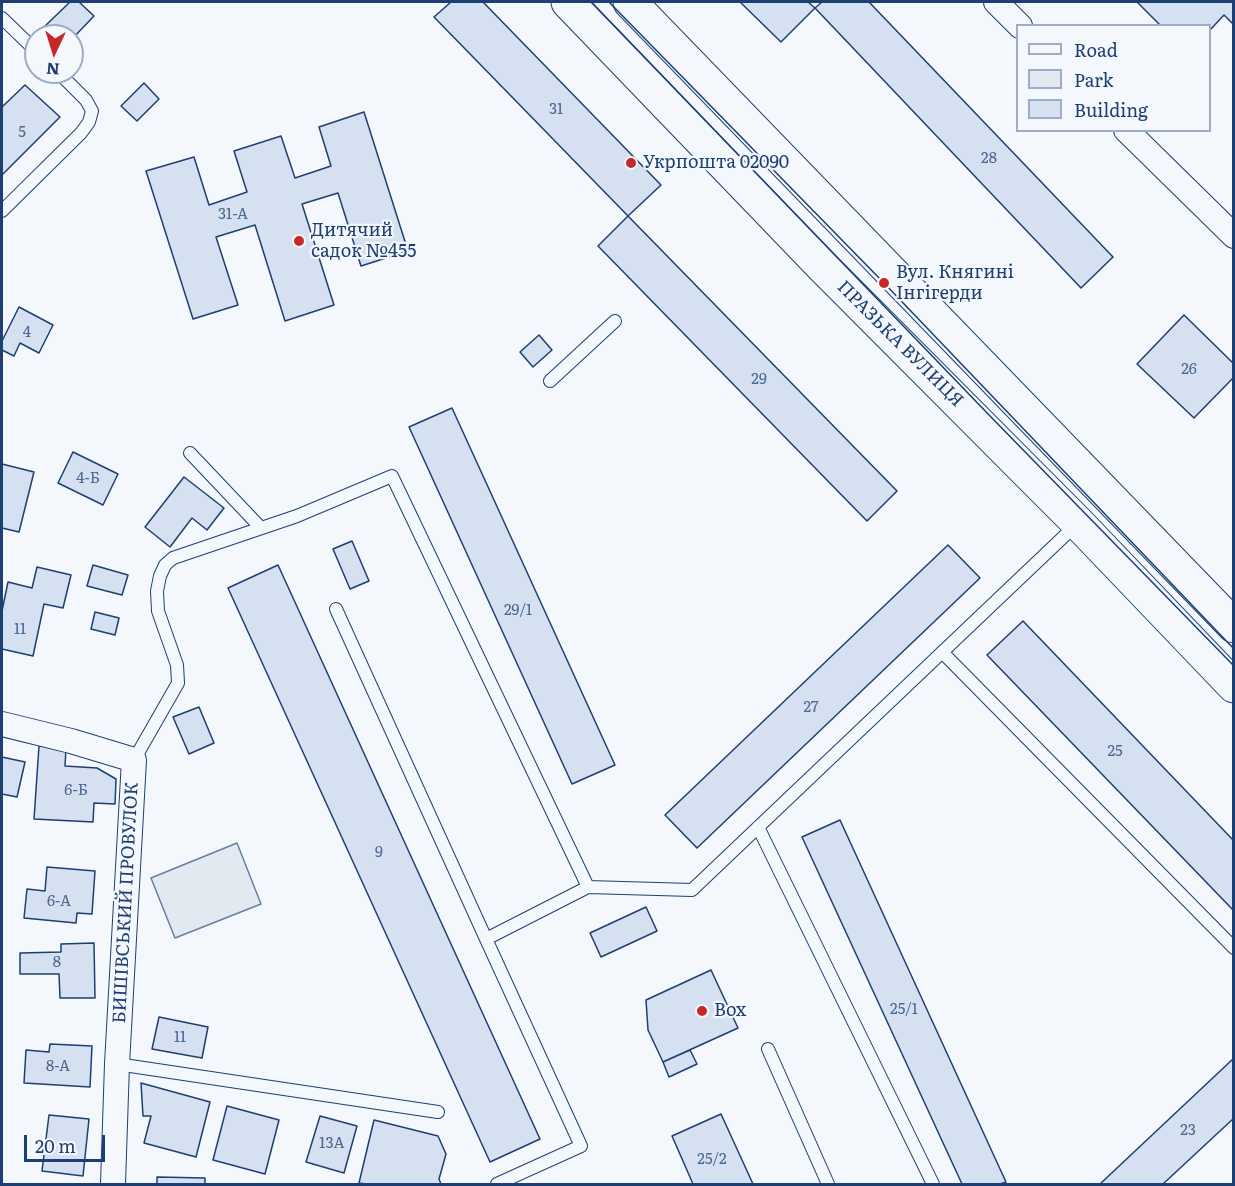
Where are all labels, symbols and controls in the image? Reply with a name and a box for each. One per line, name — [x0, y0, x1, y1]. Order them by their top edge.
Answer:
north arrow — [24, 24, 84, 84]
legend — [1016, 24, 1211, 132]
text: Road — [1074, 36, 1118, 63]
text: N — [45, 58, 60, 82]
text: Park — [1074, 66, 1113, 93]
text: Building — [1074, 96, 1148, 123]
house number: 31 — [549, 101, 563, 119]
house number: 5 — [18, 124, 26, 142]
house number: 28 — [981, 150, 997, 168]
place label: Укрпошта 02090 — [643, 152, 789, 174]
marker: Укрпошта 02090 — [624, 156, 638, 170]
house number: 31-А — [218, 206, 248, 224]
place label: Дитячий садок №455 — [311, 220, 416, 262]
marker: Дитячий садок №455 — [292, 234, 306, 248]
place label: Вул. Княгині Інгігерди — [896, 262, 1014, 304]
street label: ПРАЗЬКА ВУЛИЦЯ — [832, 276, 968, 412]
marker: Вул. Княгині Інгігерди — [877, 276, 891, 290]
house number: 4 — [23, 324, 31, 342]
house number: 26 — [1181, 361, 1197, 379]
house number: 29 — [751, 371, 767, 389]
house number: 4-Б — [76, 470, 100, 488]
house number: 29/1 — [504, 602, 532, 620]
house number: 11 — [14, 621, 26, 639]
house number: 27 — [803, 699, 819, 717]
house number: 25 — [1107, 743, 1123, 761]
house number: 6-Б — [64, 782, 88, 800]
street label: БИШІВСЬКИЙ ПРОВУЛОК — [109, 782, 143, 1024]
house number: 9 — [375, 844, 383, 862]
house number: 6-А — [47, 893, 71, 911]
house number: 8 — [53, 954, 61, 972]
place label: Box — [714, 1000, 746, 1022]
house number: 25/1 — [890, 1001, 918, 1019]
marker: Box — [695, 1004, 709, 1018]
house number: 11 — [174, 1029, 186, 1047]
house number: 8-А — [46, 1058, 70, 1076]
house number: 23 — [1180, 1122, 1196, 1140]
scale bar — [27, 1123, 108, 1161]
text: 20 m — [35, 1132, 76, 1159]
house number: 13А — [319, 1135, 345, 1153]
house number: 25/2 — [697, 1151, 727, 1169]

